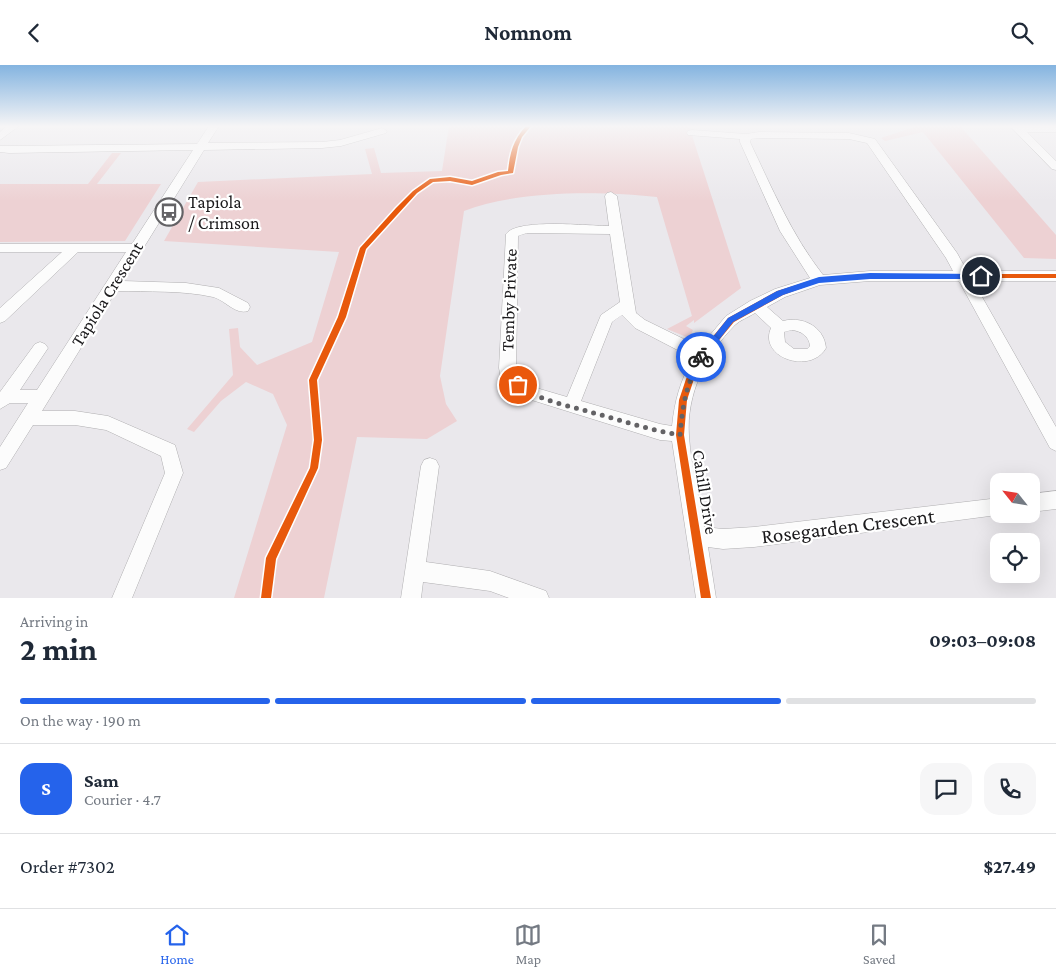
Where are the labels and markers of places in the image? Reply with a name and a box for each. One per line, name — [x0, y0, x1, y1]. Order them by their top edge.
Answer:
place label: Tapiola / Crimson — [188, 192, 260, 233]
bus stop icon: Tapiola / Crimson — [154, 197, 184, 227]
pin — [960, 255, 1002, 297]
pin — [497, 364, 539, 406]

